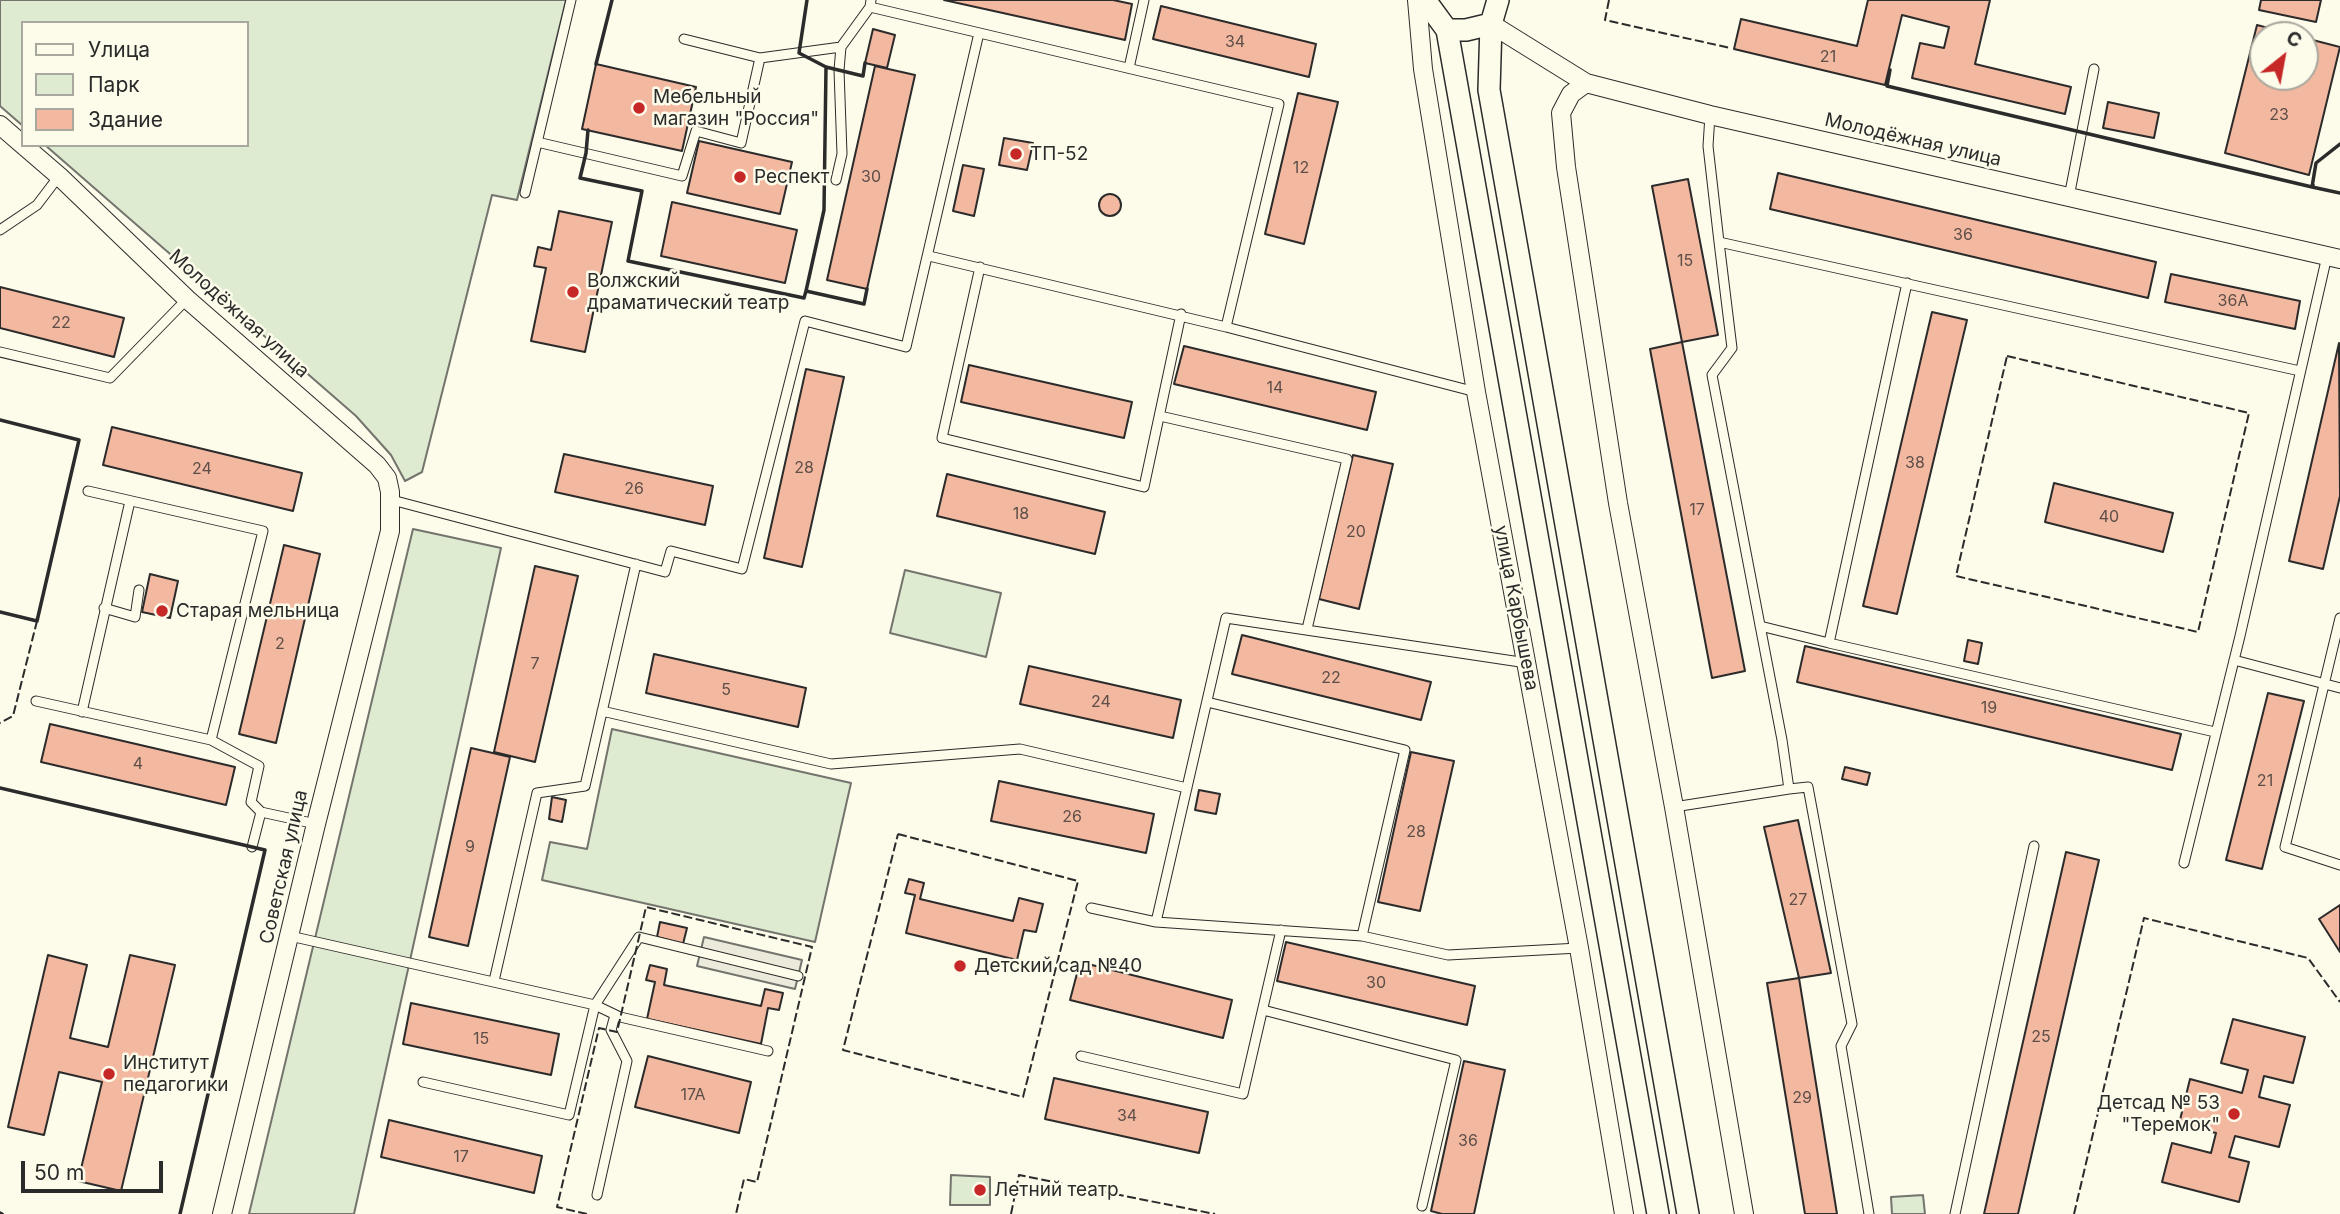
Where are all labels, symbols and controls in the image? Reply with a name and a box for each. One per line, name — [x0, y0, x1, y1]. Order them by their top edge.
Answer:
legend — [21, 21, 248, 147]
north arrow — [2249, 21, 2319, 91]
text: С — [2282, 26, 2306, 53]
house number: 34 — [1225, 32, 1245, 52]
text: Улица — [88, 37, 150, 62]
house number: 21 — [1820, 47, 1836, 67]
text: Парк — [88, 72, 140, 97]
place label: Мебельный магазин "Россия" — [653, 86, 819, 130]
marker: Мебельный магазин "Россия" — [631, 100, 647, 116]
house number: 23 — [2269, 105, 2289, 125]
text: Здание — [88, 107, 163, 132]
street label: Молодёжная улица — [1822, 109, 2004, 171]
place label: ТП-52 — [1030, 143, 1088, 165]
marker: ТП-52 — [1008, 146, 1024, 162]
house number: 12 — [1293, 158, 1309, 178]
place label: Респект — [754, 166, 829, 188]
house number: 30 — [861, 167, 881, 187]
marker: Респект — [732, 169, 748, 185]
house number: 36 — [1953, 225, 1973, 245]
street label: Молодёжная улица — [164, 245, 314, 383]
house number: 15 — [1677, 251, 1693, 271]
place label: Волжский драматический театр — [587, 270, 789, 314]
marker: Волжский драматический театр — [565, 284, 581, 300]
house number: 36А — [2218, 291, 2248, 311]
house number: 22 — [51, 313, 71, 333]
house number: 14 — [1267, 378, 1283, 398]
house number: 38 — [1905, 453, 1925, 473]
house number: 28 — [794, 458, 814, 478]
house number: 24 — [192, 459, 212, 479]
house number: 26 — [624, 479, 644, 499]
house number: 17 — [1689, 500, 1705, 520]
house number: 18 — [1013, 504, 1029, 524]
house number: 40 — [2099, 507, 2119, 527]
house number: 20 — [1346, 522, 1366, 542]
street label: улица Карбышева — [1489, 523, 1543, 693]
place label: Старая мельница — [176, 600, 339, 622]
marker: Старая мельница — [154, 603, 170, 619]
house number: 2 — [275, 634, 285, 654]
house number: 7 — [530, 654, 540, 674]
house number: 22 — [1321, 668, 1341, 688]
house number: 5 — [721, 680, 731, 700]
house number: 24 — [1091, 692, 1111, 712]
house number: 19 — [1981, 698, 1997, 718]
house number: 4 — [133, 754, 143, 774]
house number: 21 — [2257, 771, 2273, 791]
street label: Советская улица — [255, 788, 313, 946]
house number: 26 — [1062, 807, 1082, 827]
house number: 28 — [1406, 822, 1426, 842]
house number: 9 — [465, 837, 475, 857]
house number: 27 — [1789, 890, 1807, 910]
place label: Детский сад №40 — [974, 955, 1142, 977]
marker: Детский сад №40 — [952, 958, 968, 974]
house number: 30 — [1366, 973, 1386, 993]
house number: 25 — [2031, 1027, 2051, 1047]
house number: 15 — [473, 1029, 489, 1049]
place label: Институт педагогики — [123, 1052, 229, 1096]
marker: Институт педагогики — [101, 1066, 117, 1082]
house number: 17А — [681, 1085, 705, 1105]
house number: 29 — [1792, 1088, 1812, 1108]
place label: Детсад № 53 "Теремок" — [2096, 1092, 2220, 1136]
house number: 34 — [1117, 1106, 1137, 1126]
marker: Детсад № 53 "Теремок" — [2226, 1106, 2242, 1122]
house number: 36 — [1458, 1131, 1478, 1151]
house number: 17 — [453, 1147, 469, 1167]
scale bar — [24, 1148, 166, 1192]
text: 50 m — [34, 1160, 84, 1185]
place label: Летний театр — [994, 1179, 1119, 1201]
marker: Летний театр — [972, 1182, 988, 1198]

